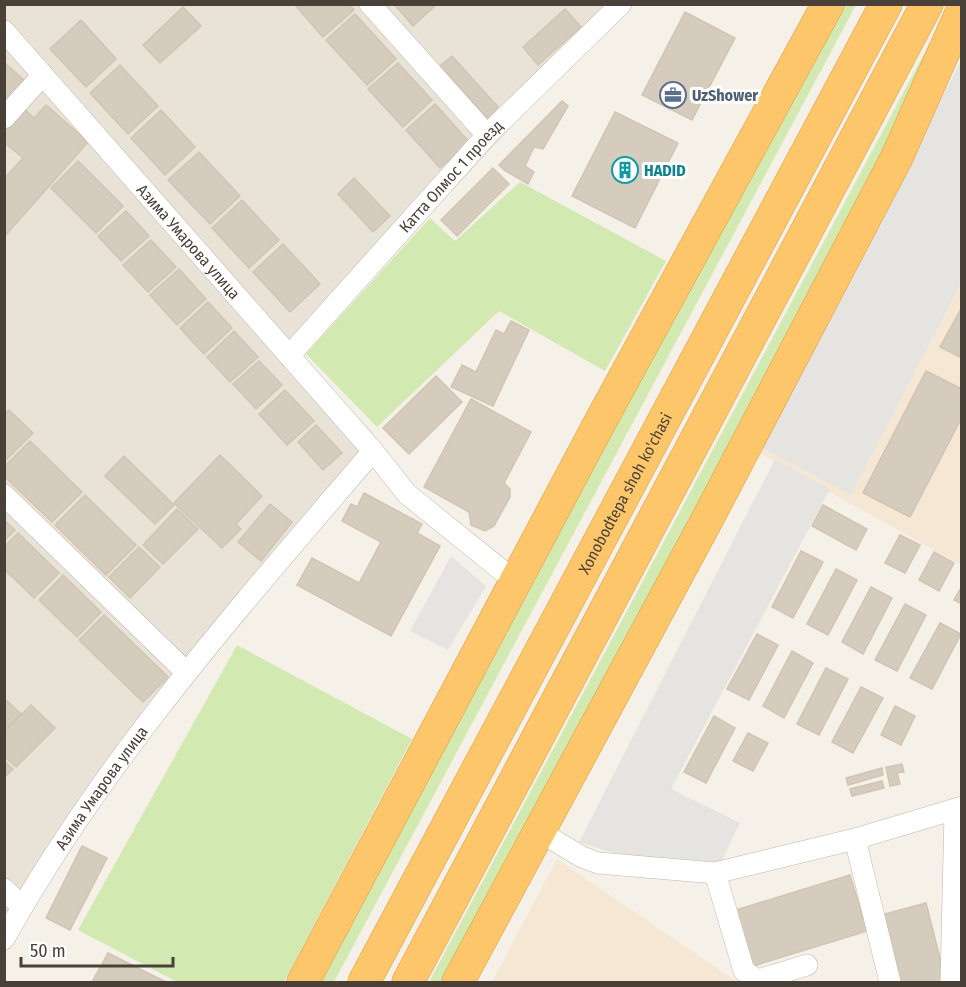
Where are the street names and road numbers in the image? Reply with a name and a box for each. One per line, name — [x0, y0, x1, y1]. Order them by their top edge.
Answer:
street label: Катта Олмос 1 проезд — [395, 116, 507, 236]
street label: Азима Умарова улица — [133, 180, 244, 303]
street label: Xonobodtepa shoh ko'chasi — [575, 410, 676, 577]
street label: Азима Умарова улица — [52, 722, 152, 853]

